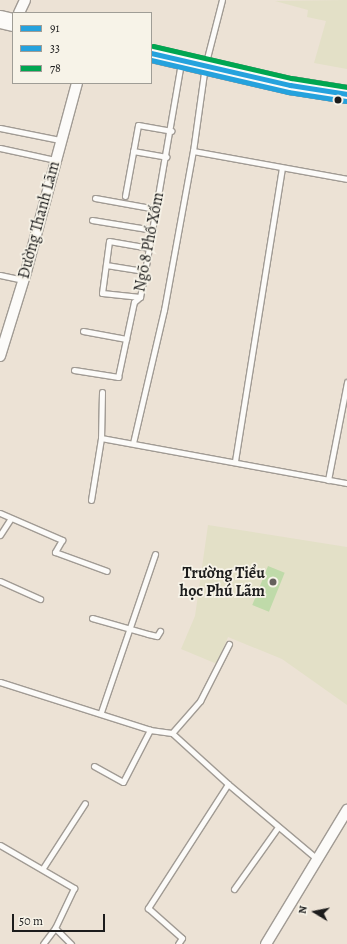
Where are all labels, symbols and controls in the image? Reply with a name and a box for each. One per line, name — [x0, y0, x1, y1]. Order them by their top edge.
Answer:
legend — [12, 12, 152, 84]
text: 91 — [50, 20, 60, 36]
text: 33 — [50, 40, 60, 56]
text: 78 — [50, 60, 61, 76]
unlabelled marker — [333, 95, 343, 105]
street label: Đường Thanh Lãm — [14, 159, 64, 281]
street label: Ngõ 8 Phố Xốm — [130, 191, 168, 293]
place label: Trường Tiểu học Phú Lãm — [180, 563, 265, 601]
marker: Trường Tiểu học Phú Lãm — [268, 577, 278, 587]
north arrow — [295, 892, 335, 932]
text: N — [295, 905, 311, 915]
scale bar — [14, 906, 107, 932]
text: 50 m — [19, 913, 43, 929]

